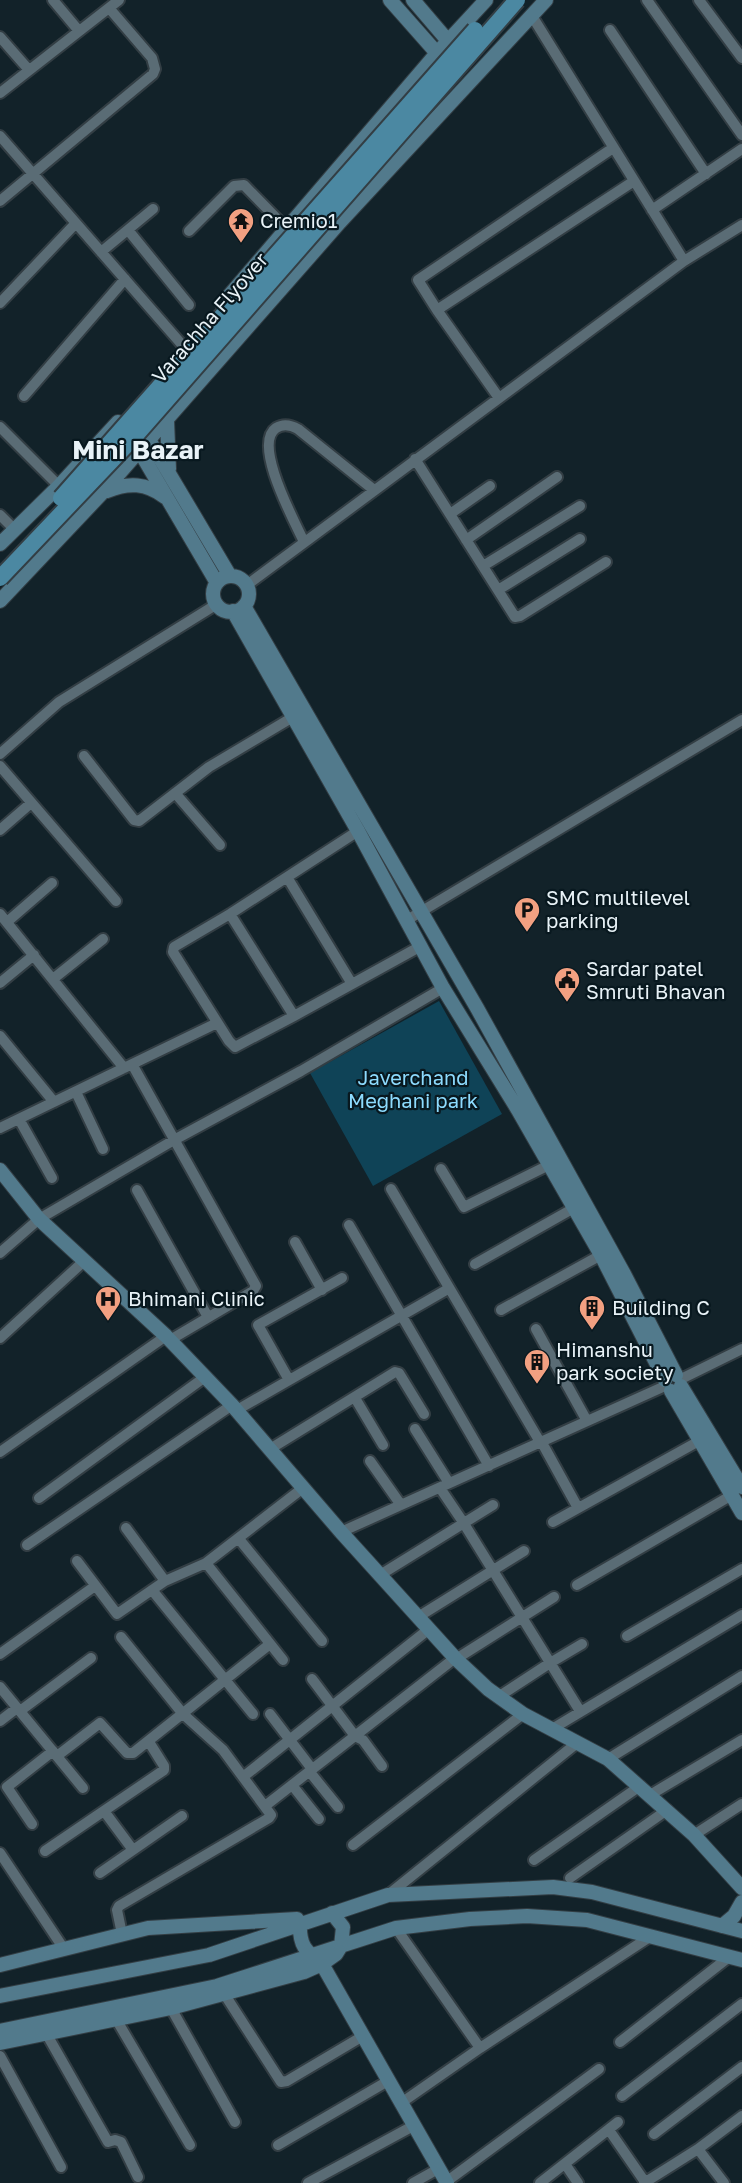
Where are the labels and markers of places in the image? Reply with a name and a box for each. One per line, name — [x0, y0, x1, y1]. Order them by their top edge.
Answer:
temple icon: Cremio1 — [226, 206, 256, 244]
place label: Cremio1 — [260, 208, 338, 232]
place label: SMC multilevel parking — [546, 885, 690, 932]
parking icon: SMC multilevel parking — [512, 895, 542, 933]
place label: Sardar patel Smruti Bhavan — [586, 956, 726, 1003]
public building icon: Sardar patel Smruti Bhavan — [552, 965, 582, 1003]
hospital icon: Bhimani Clinic — [93, 1284, 123, 1322]
place label: Bhimani Clinic — [128, 1286, 265, 1310]
building icon: Building C — [577, 1293, 607, 1331]
place label: Building C — [612, 1295, 710, 1319]
place label: Himanshu park society — [556, 1337, 674, 1384]
building icon: Himanshu park society — [522, 1347, 552, 1385]

